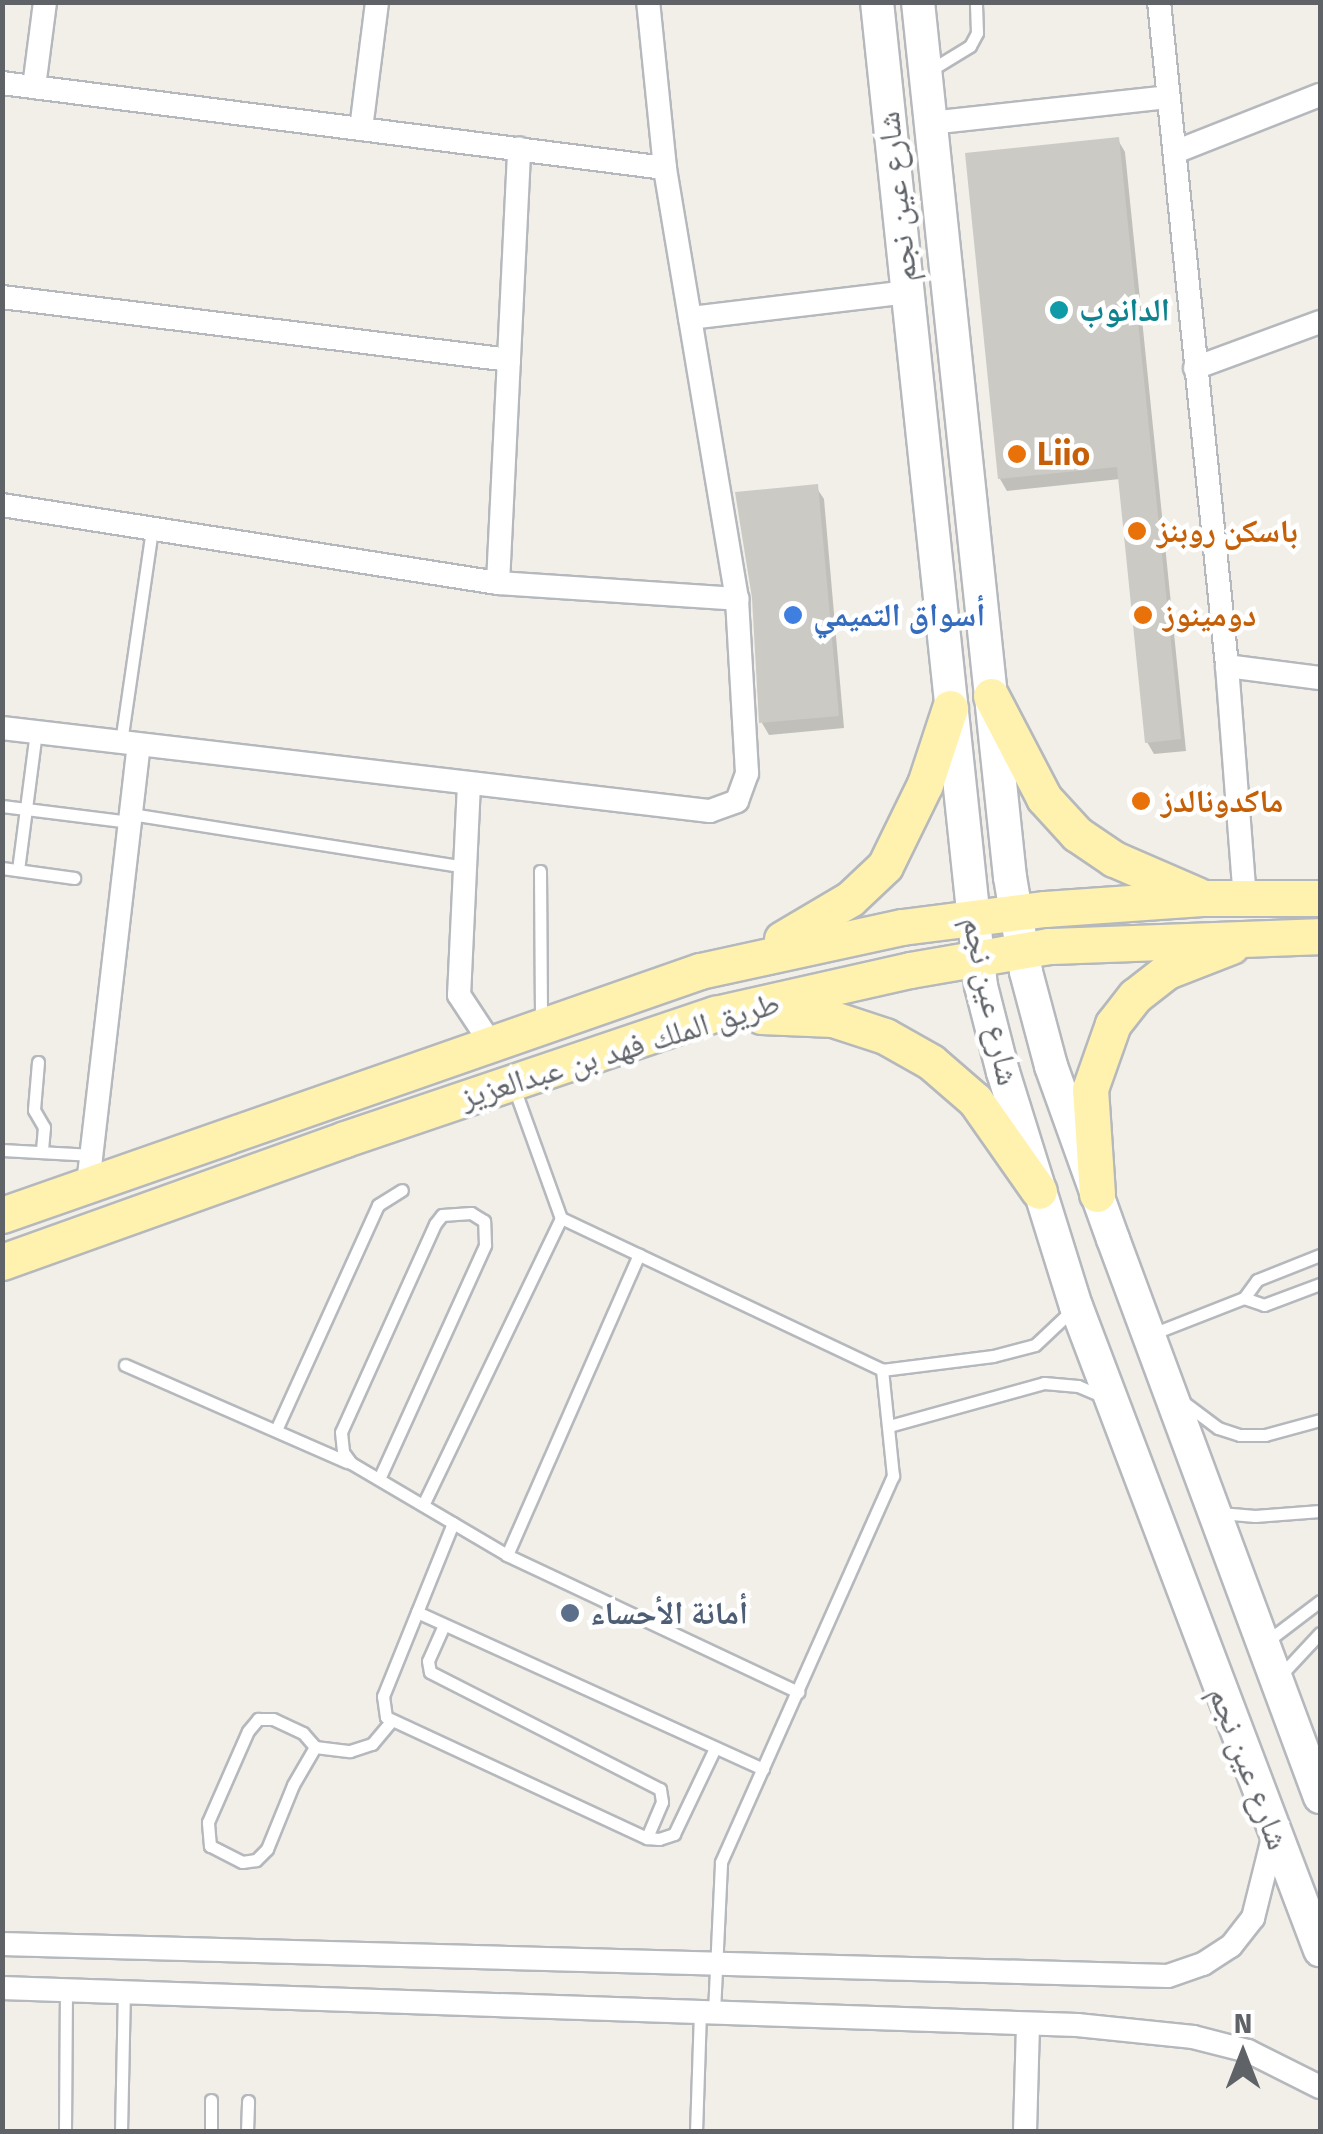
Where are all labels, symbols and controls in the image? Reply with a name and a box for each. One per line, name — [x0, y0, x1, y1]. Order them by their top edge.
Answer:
street label: شارع عين نجم — [869, 110, 925, 284]
place label: الدانوب — [1079, 291, 1170, 329]
marker: الدانوب — [1048, 299, 1070, 321]
place label: Liio — [1037, 435, 1090, 473]
marker: Liio — [1006, 443, 1028, 465]
place label: باسكن روبنز — [1157, 512, 1298, 550]
marker: باسكن روبنز — [1126, 520, 1148, 542]
place label: أسواق التميمي — [813, 596, 985, 634]
place label: دومينوز — [1163, 596, 1257, 634]
marker: أسواق التميمي — [782, 604, 804, 626]
marker: دومينوز — [1132, 604, 1154, 626]
place label: ماكدونالدز — [1161, 782, 1283, 820]
marker: ماكدونالدز — [1130, 790, 1152, 812]
street label: شارع عين نجم — [954, 913, 1028, 1089]
street label: طريق الملك فهد بن عبدالعزيز — [456, 983, 784, 1117]
place label: أمانة الأحساء — [590, 1594, 748, 1632]
marker: أمانة الأحساء — [559, 1602, 581, 1624]
street label: شارع عين نجم — [1200, 1681, 1298, 1855]
north arrow — [1193, 2004, 1293, 2104]
text: N — [1234, 2007, 1252, 2040]

